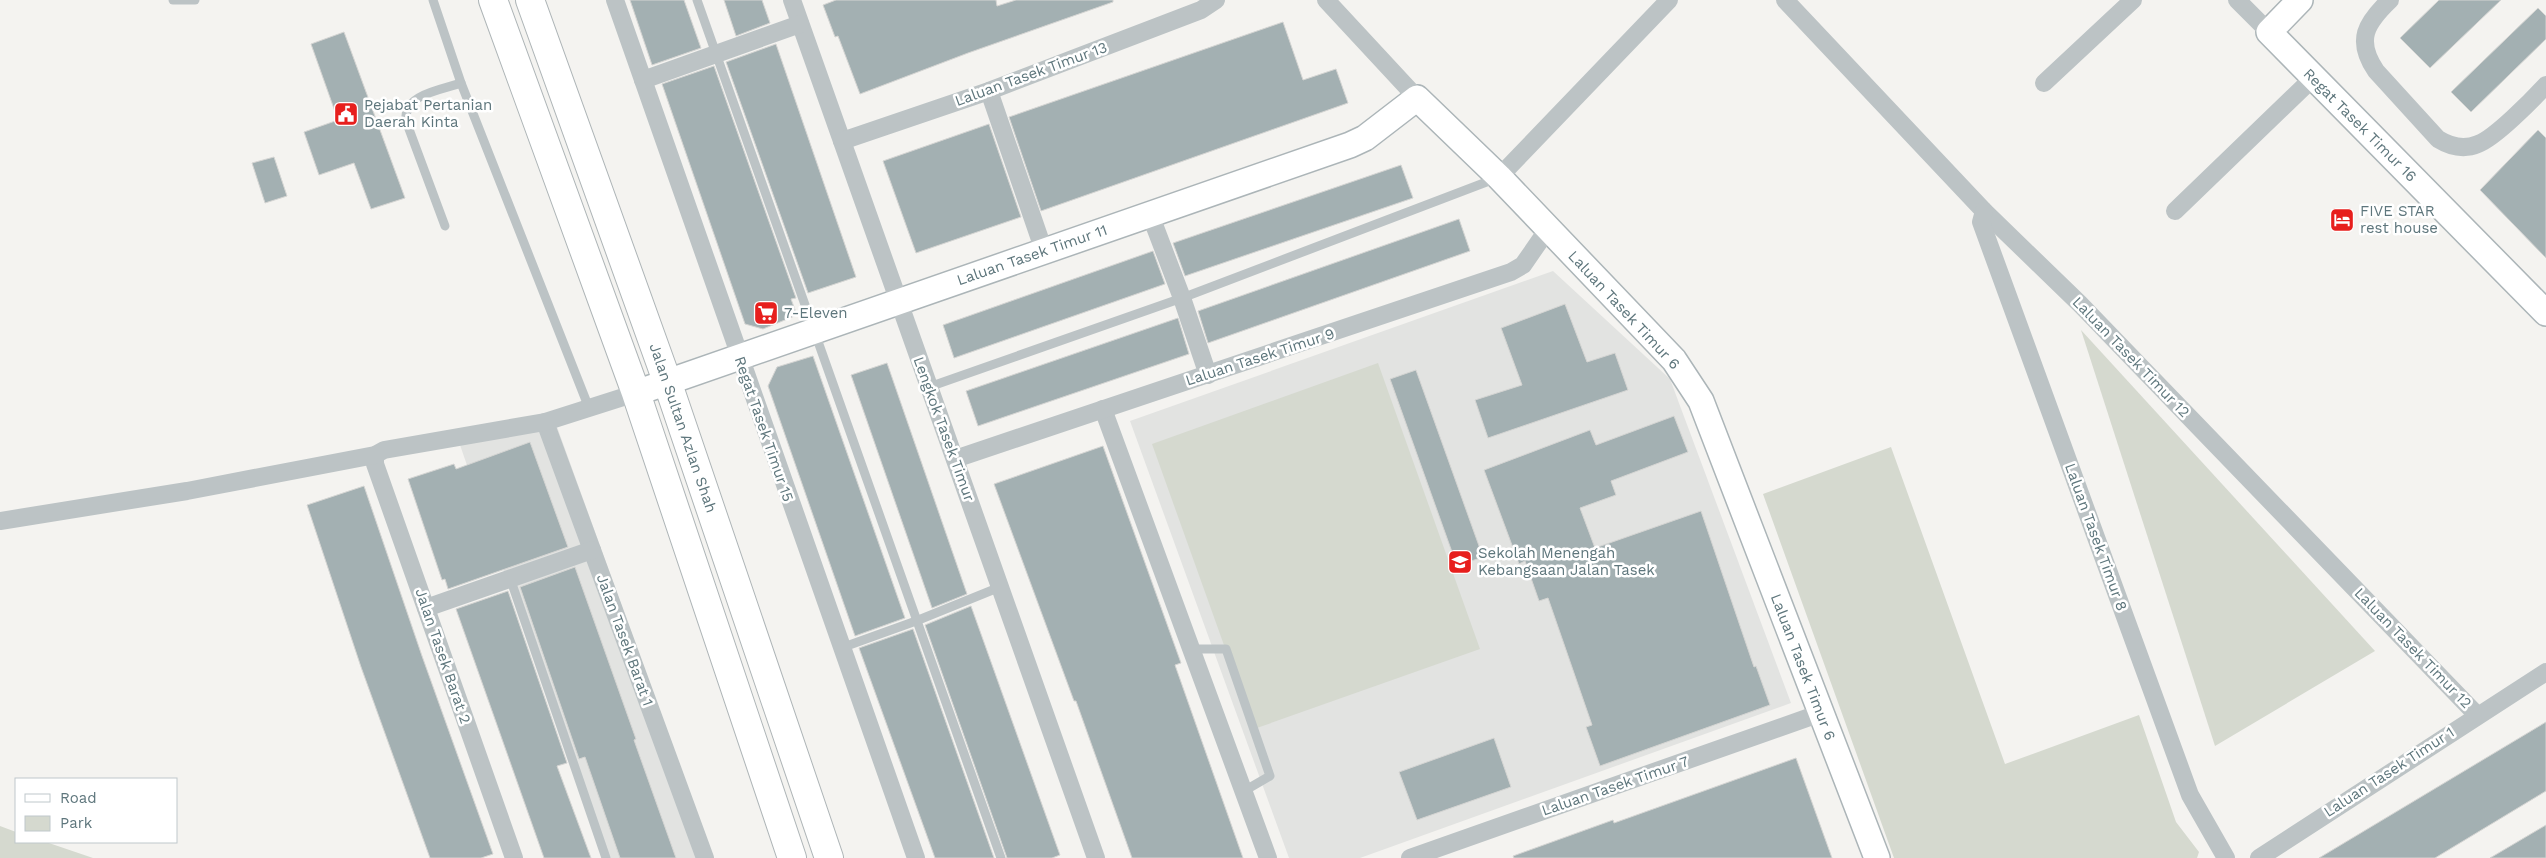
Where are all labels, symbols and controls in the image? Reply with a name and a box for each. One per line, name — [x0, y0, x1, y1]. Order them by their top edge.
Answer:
street label: Laluan Tasek Timur 13 — [952, 38, 1110, 110]
street label: Regat Tasek Timur 16 — [2300, 65, 2420, 185]
place label: Pejabat Pertanian Daerah Kinta — [364, 96, 492, 131]
public building icon: Pejabat Pertanian Daerah Kinta — [333, 101, 359, 127]
place label: FIVE STAR rest house — [2360, 202, 2438, 237]
hotel icon: FIVE STAR rest house — [2329, 207, 2355, 233]
street label: Laluan Tasek Timur 11 — [954, 221, 1110, 289]
street label: Laluan Tasek Timur 6 — [1564, 247, 1684, 373]
street label: Laluan Tasek Timur 12 — [2069, 293, 2193, 421]
supermarket icon: 7-Eleven — [753, 300, 779, 326]
place label: 7-Eleven — [784, 304, 848, 322]
street label: Laluan Tasek Timur 9 — [1183, 324, 1337, 390]
street label: Jalan Sultan Azlan Shah — [646, 341, 720, 515]
street label: Regat Tasek Timur 15 — [731, 354, 797, 504]
street label: Lengkok Tasek Timur — [909, 354, 979, 504]
street label: Laluan Tasek Timur 8 — [2061, 461, 2131, 613]
place label: Sekolah Menengah Kebangsaan Jalan Tasek — [1478, 544, 1655, 579]
school or university icon: Sekolah Menengah Kebangsaan Jalan Tasek — [1447, 549, 1473, 575]
street label: Jalan Tasek Barat 1 — [593, 572, 657, 708]
street label: Laluan Tasek Timur 12 — [2351, 584, 2475, 712]
street label: Jalan Tasek Barat 2 — [411, 586, 475, 726]
street label: Laluan Tasek Timur 6 — [1767, 591, 1839, 743]
street label: Laluan Tasek Timur 1 — [2320, 723, 2458, 821]
street label: Laluan Tasek Timur 7 — [1539, 752, 1691, 820]
legend — [15, 778, 178, 843]
text: Road — [60, 789, 97, 807]
text: Park — [60, 814, 93, 832]

